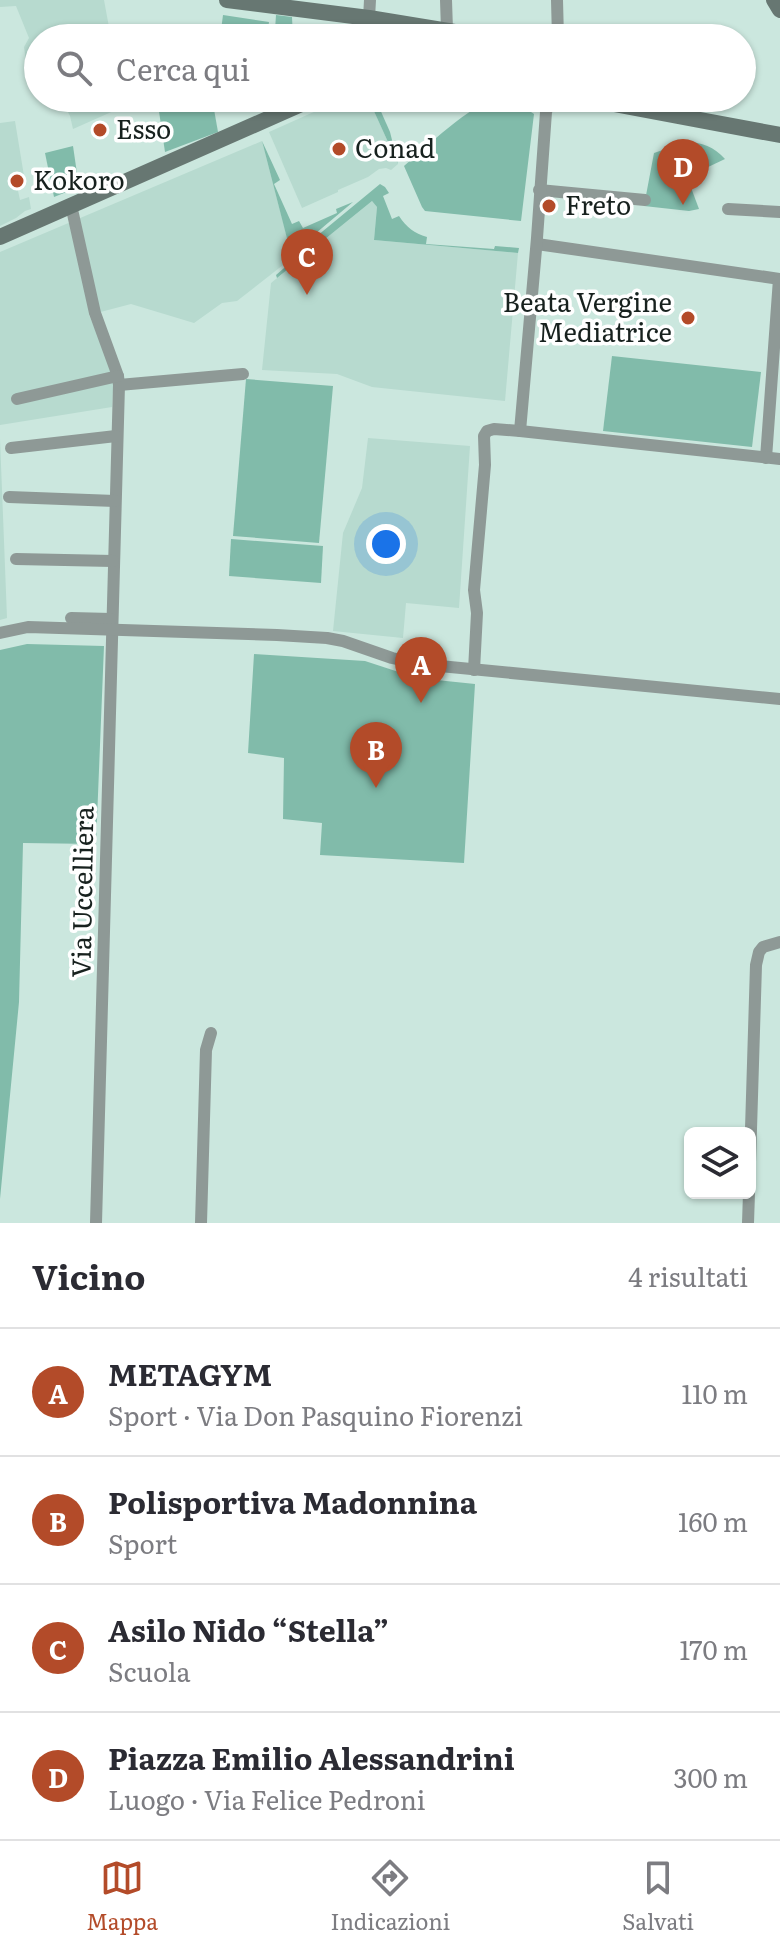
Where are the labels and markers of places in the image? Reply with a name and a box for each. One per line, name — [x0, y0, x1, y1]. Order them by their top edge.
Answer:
place label: Esso — [116, 108, 171, 147]
marker: Esso — [91, 121, 109, 139]
place label: Conad — [355, 127, 435, 166]
pin: D — [657, 139, 709, 205]
marker: Conad — [330, 140, 348, 158]
place label: Kokoro — [33, 159, 125, 198]
marker: Kokoro — [8, 172, 26, 190]
place label: Freto — [565, 184, 631, 223]
marker: Freto — [540, 197, 558, 215]
pin: C — [281, 229, 333, 295]
place label: Beata Vergine Mediatrice — [503, 281, 672, 350]
marker: Beata Vergine Mediatrice — [679, 309, 697, 327]
pin: A — [395, 637, 447, 703]
pin: B — [350, 722, 402, 788]

